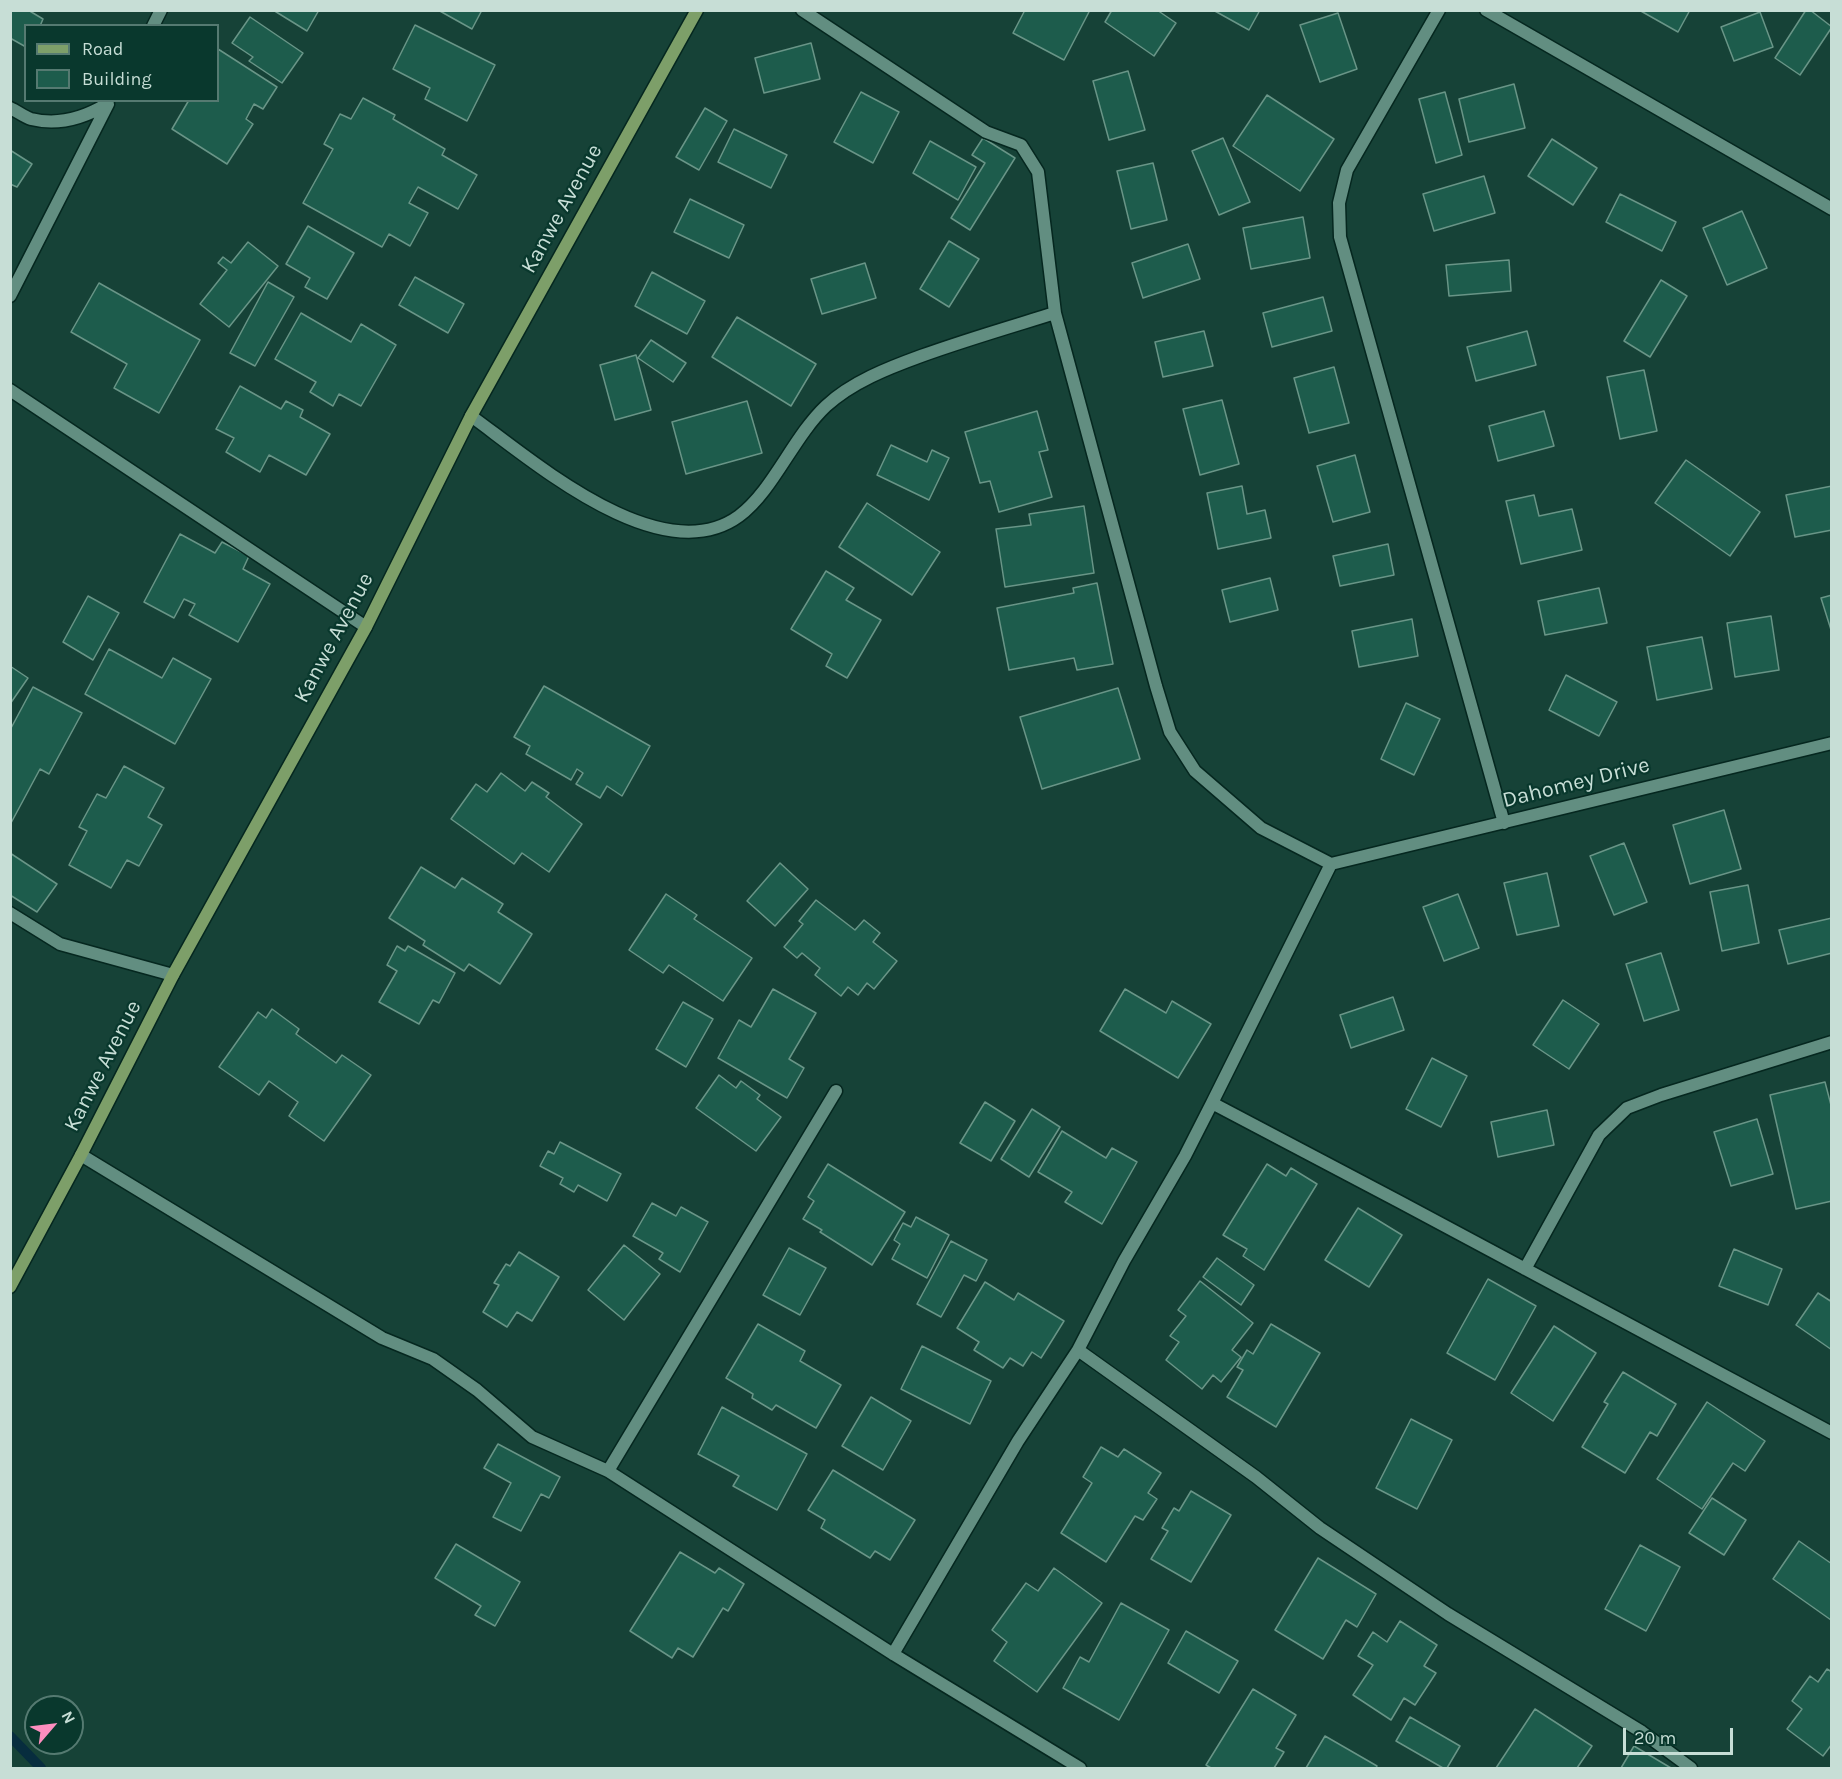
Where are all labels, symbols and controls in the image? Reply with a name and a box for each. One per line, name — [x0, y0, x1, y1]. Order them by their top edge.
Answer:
legend — [24, 24, 219, 102]
text: Road — [82, 38, 123, 60]
text: Building — [82, 68, 152, 90]
street label: Kanwe Avenue — [516, 140, 608, 278]
street label: Kanwe Avenue — [289, 568, 379, 708]
street label: Dahomey Drive — [1500, 752, 1652, 814]
street label: Kanwe Avenue — [59, 996, 147, 1136]
north arrow — [24, 1695, 84, 1755]
text: N — [57, 1708, 80, 1727]
scale bar — [1626, 1716, 1736, 1754]
text: 20 m — [1634, 1727, 1676, 1749]

